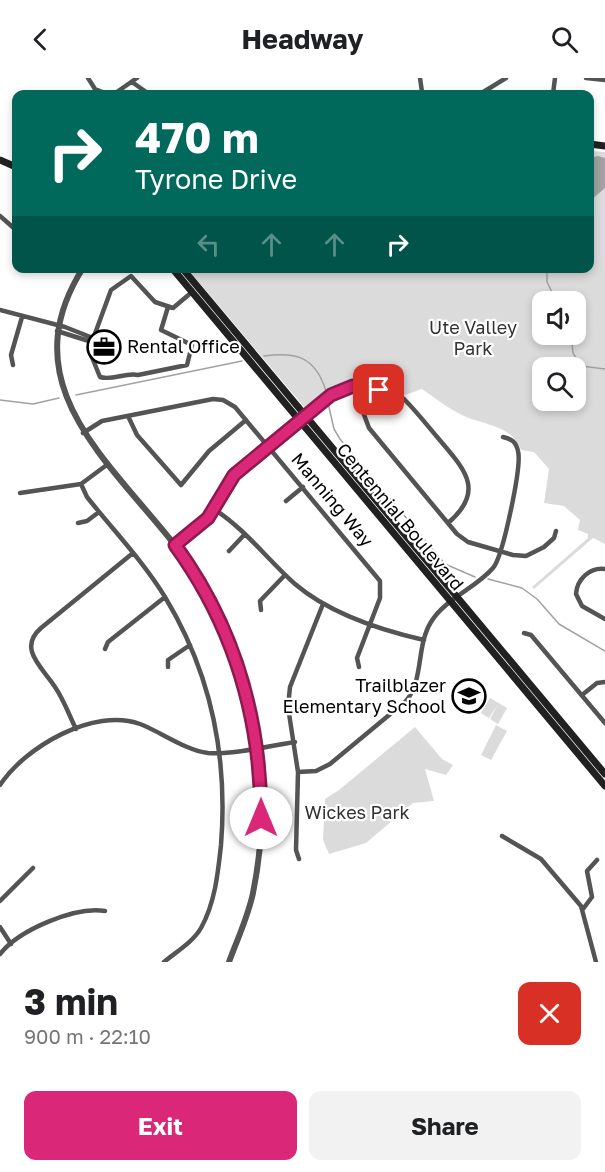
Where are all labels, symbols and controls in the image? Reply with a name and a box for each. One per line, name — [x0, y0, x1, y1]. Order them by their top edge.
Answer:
icon: back — [24, 23, 57, 56]
text: Headway — [242, 23, 363, 55]
icon: search — [548, 23, 581, 56]
text: 470 m — [135, 112, 259, 162]
icon: right — [36, 114, 114, 192]
text: Tyrone Drive — [135, 163, 297, 195]
icon: left — [192, 228, 225, 261]
icon: ahead — [255, 228, 288, 261]
icon: ahead — [318, 228, 351, 261]
icon: right — [381, 228, 414, 261]
map controls — [532, 291, 586, 411]
button: sound — [532, 291, 586, 345]
park label: Ute Valley Park — [429, 316, 517, 359]
office icon: Rental Office — [86, 329, 122, 365]
place label: Rental Office — [127, 335, 240, 357]
button: search — [532, 357, 586, 411]
pin — [353, 364, 404, 415]
icon: arrive — [362, 373, 395, 406]
street label: Centennial Boulevard — [333, 438, 469, 595]
street label: Manning Way — [287, 448, 378, 551]
place label: Trailblazer Elementary School — [282, 674, 446, 717]
school or university icon: Trailblazer Elementary School — [451, 678, 487, 714]
position arrow — [229, 786, 293, 850]
park label: Wickes Park — [304, 801, 410, 823]
text: 3 min — [24, 980, 118, 1023]
button: close — [518, 982, 581, 1045]
text: 900 m · 22:10 — [24, 1024, 151, 1048]
button: Exit — [24, 1091, 297, 1160]
button: Share — [309, 1091, 581, 1160]

